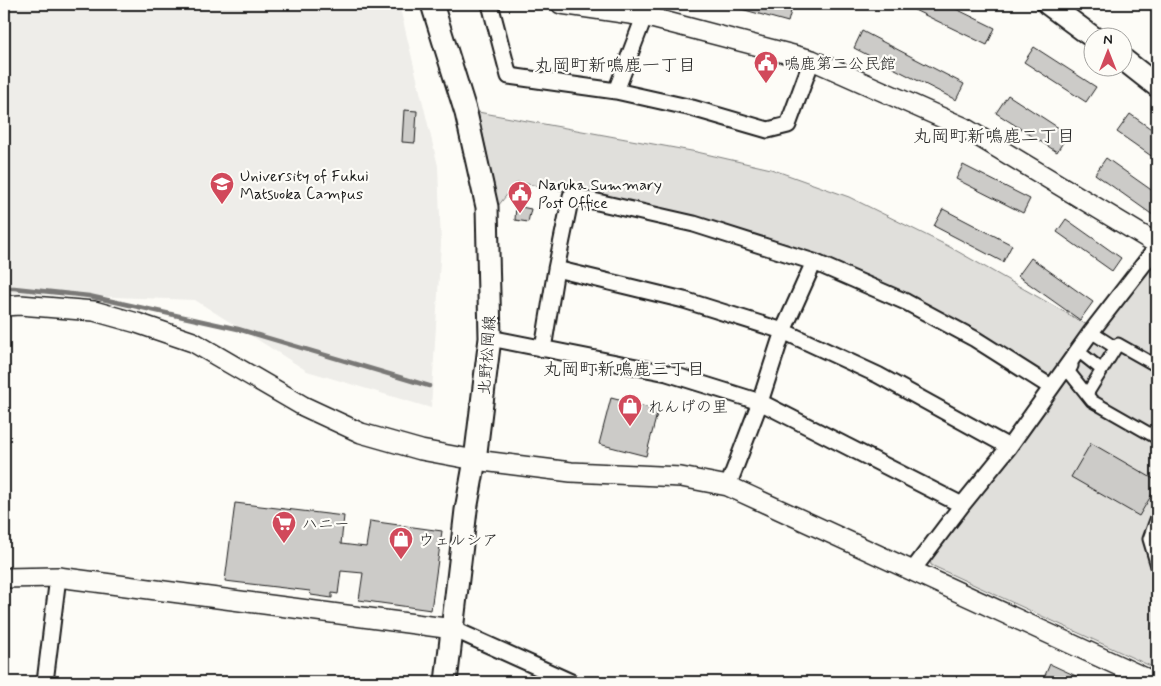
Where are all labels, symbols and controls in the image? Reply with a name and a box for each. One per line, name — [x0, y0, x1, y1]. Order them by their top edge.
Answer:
north arrow — [1084, 28, 1134, 78]
text: N — [1103, 31, 1113, 49]
public building icon: 鳴鹿第二公民館 — [753, 50, 779, 84]
district label: 丸岡町新鳴鹿一丁目 — [534, 54, 696, 78]
place label: 鳴鹿第二公民館 — [784, 54, 896, 75]
district label: 丸岡町新鳴鹿二丁目 — [913, 125, 1075, 149]
place label: University of Fukui Matsuoka Campus — [240, 166, 369, 205]
school or university icon: University of Fukui Matsuoka Campus — [209, 171, 235, 205]
place label: Naruka Summary Post Office — [538, 175, 662, 214]
public building icon: Naruka Summary Post Office — [507, 180, 533, 214]
street label: 北野松岡線 — [474, 314, 501, 396]
district label: 丸岡町新鳴鹿三丁目 — [543, 358, 705, 382]
shop icon: れんげの里 — [617, 393, 643, 427]
place label: れんげの里 — [648, 397, 728, 418]
supermarket icon: ハニー — [271, 510, 297, 544]
place label: ハニー — [302, 514, 350, 535]
shop icon: ウェルシア — [388, 526, 414, 560]
place label: ウェルシア — [418, 530, 498, 551]

